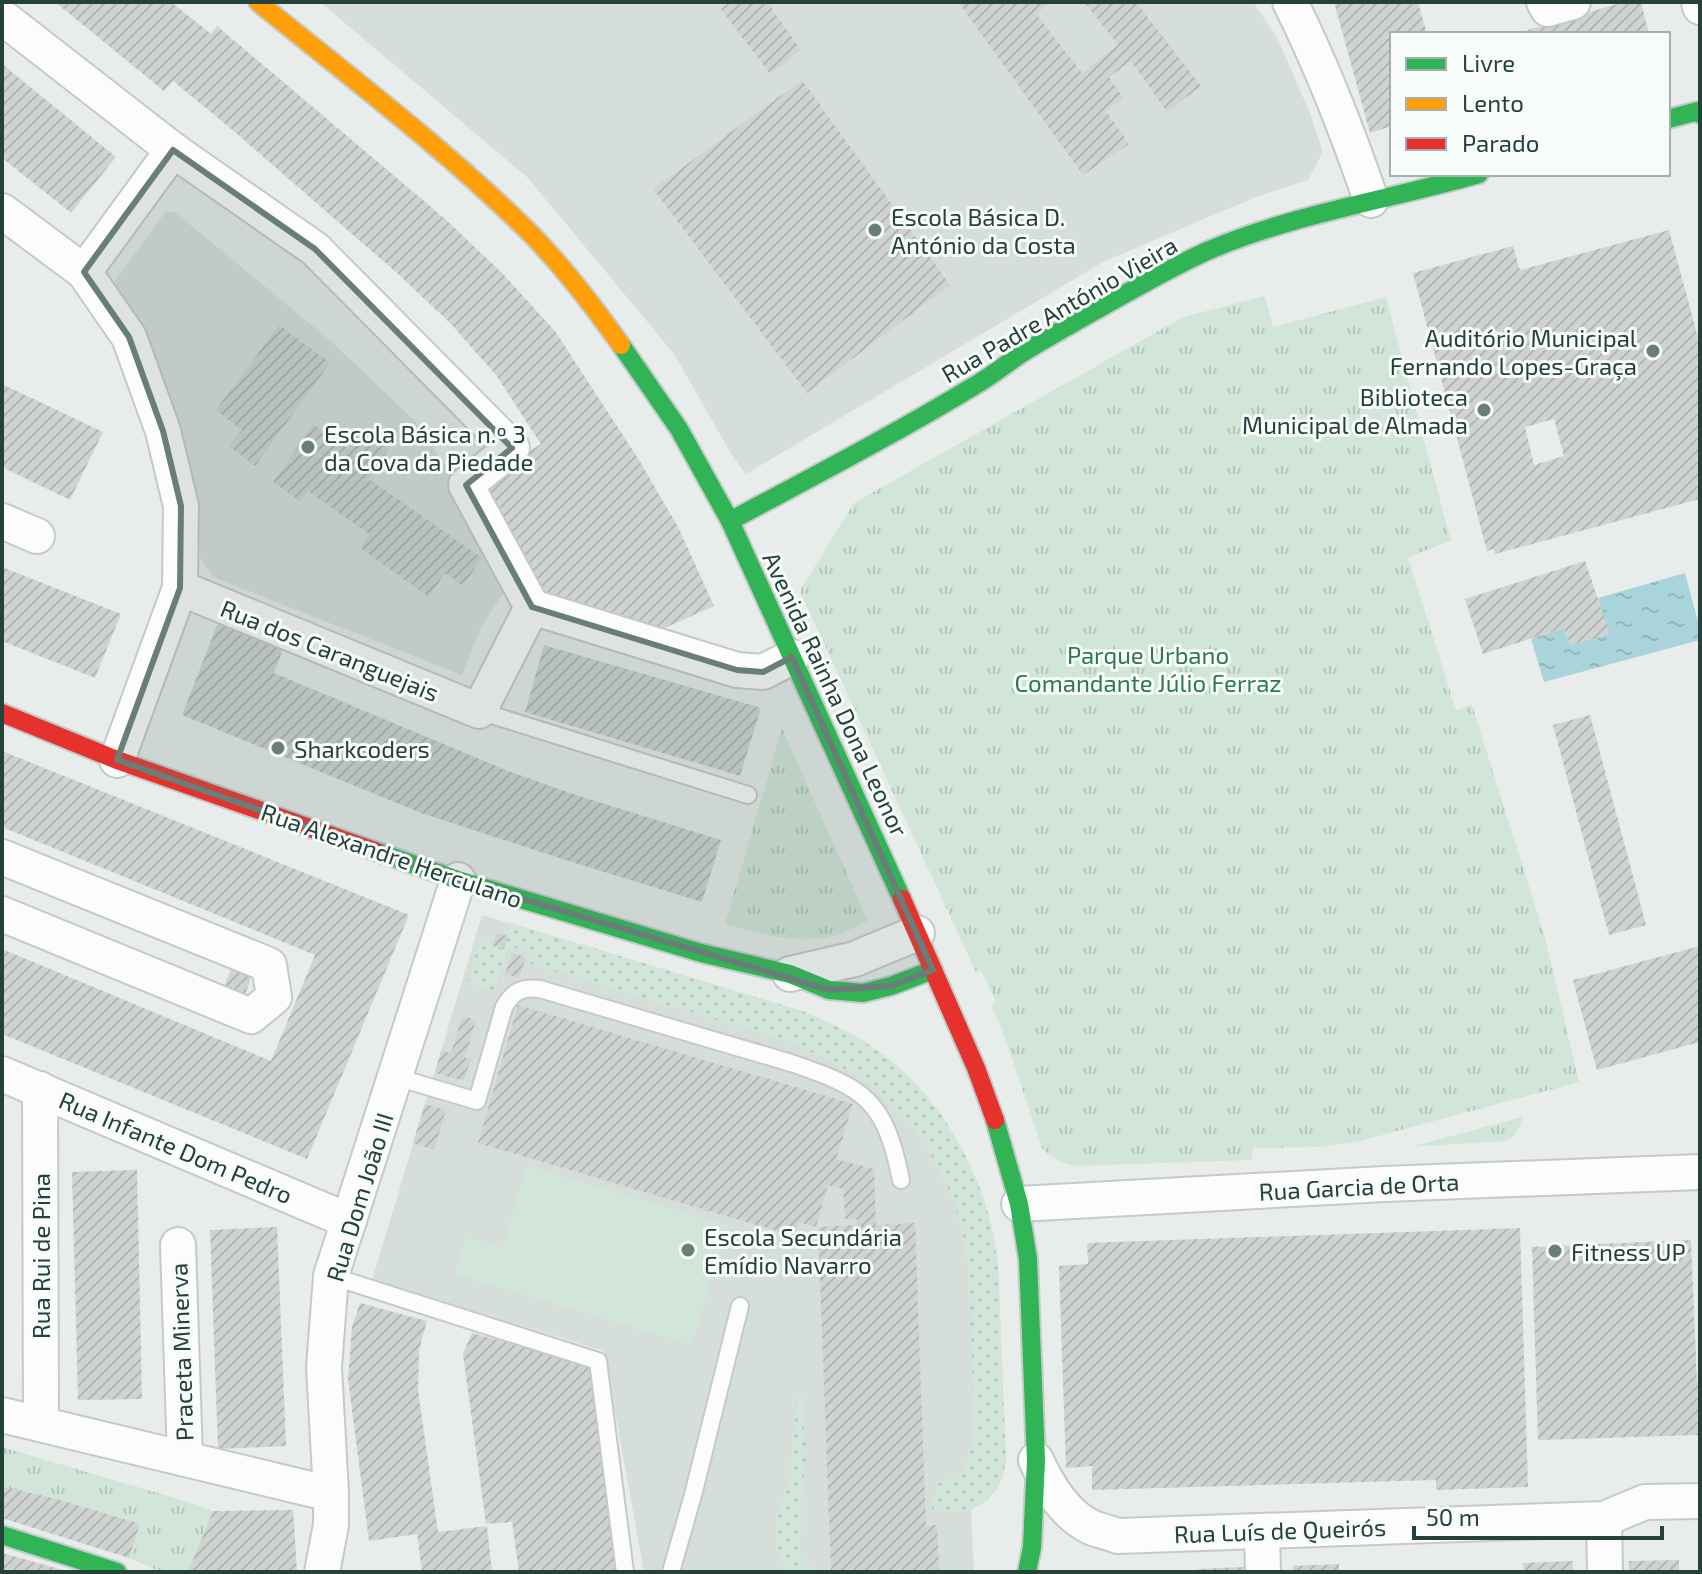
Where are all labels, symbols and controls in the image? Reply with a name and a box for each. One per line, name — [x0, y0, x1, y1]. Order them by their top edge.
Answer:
legend — [1390, 32, 1670, 176]
text: Livre — [1462, 48, 1515, 77]
text: Lento — [1462, 88, 1524, 117]
text: Parado — [1462, 128, 1539, 157]
place label: Escola Básica D. António da Costa — [891, 202, 1076, 259]
marker: Escola Básica D. António da Costa — [866, 221, 884, 239]
street label: Rua Padre António Vieira — [936, 230, 1182, 388]
place label: Auditório Municipal Fernando Lopes-Graça — [1390, 323, 1637, 381]
marker: Auditório Municipal Fernando Lopes-Graça — [1644, 342, 1662, 360]
place label: Biblioteca Municipal de Almada — [1242, 382, 1468, 439]
marker: Biblioteca Municipal de Almada — [1475, 401, 1493, 419]
place label: Escola Básica n.º 3 da Cova da Piedade — [324, 419, 533, 476]
marker: Escola Básica n.º 3 da Cova da Piedade — [299, 438, 317, 456]
street label: Avenida Rainha Dona Leonor — [757, 547, 915, 841]
street label: Rua dos Caranguejais — [217, 593, 443, 707]
park label: Parque Urbano Comandante Júlio Ferraz — [1014, 640, 1282, 697]
place label: Sharkcoders — [294, 734, 430, 763]
marker: Sharkcoders — [269, 739, 287, 757]
street label: Rua Alexandre Herculano — [258, 797, 526, 913]
street label: Rua Infante Dom Pedro — [55, 1085, 297, 1209]
street label: Rua Dom João III — [320, 1109, 398, 1285]
street label: Rua Garcia de Orta — [1258, 1166, 1460, 1206]
street label: Rua Rui de Pina — [26, 1173, 55, 1339]
place label: Escola Secundária Emídio Navarro — [704, 1222, 902, 1279]
place label: Fitness UP — [1571, 1237, 1686, 1266]
marker: Escola Secundária Emídio Navarro — [679, 1241, 697, 1259]
marker: Fitness UP — [1546, 1242, 1564, 1260]
street label: Praceta Minerva — [163, 1262, 199, 1442]
scale bar — [1414, 1490, 1662, 1540]
text: 50 m — [1426, 1502, 1480, 1531]
street label: Rua Luís de Queirós — [1173, 1512, 1387, 1548]

